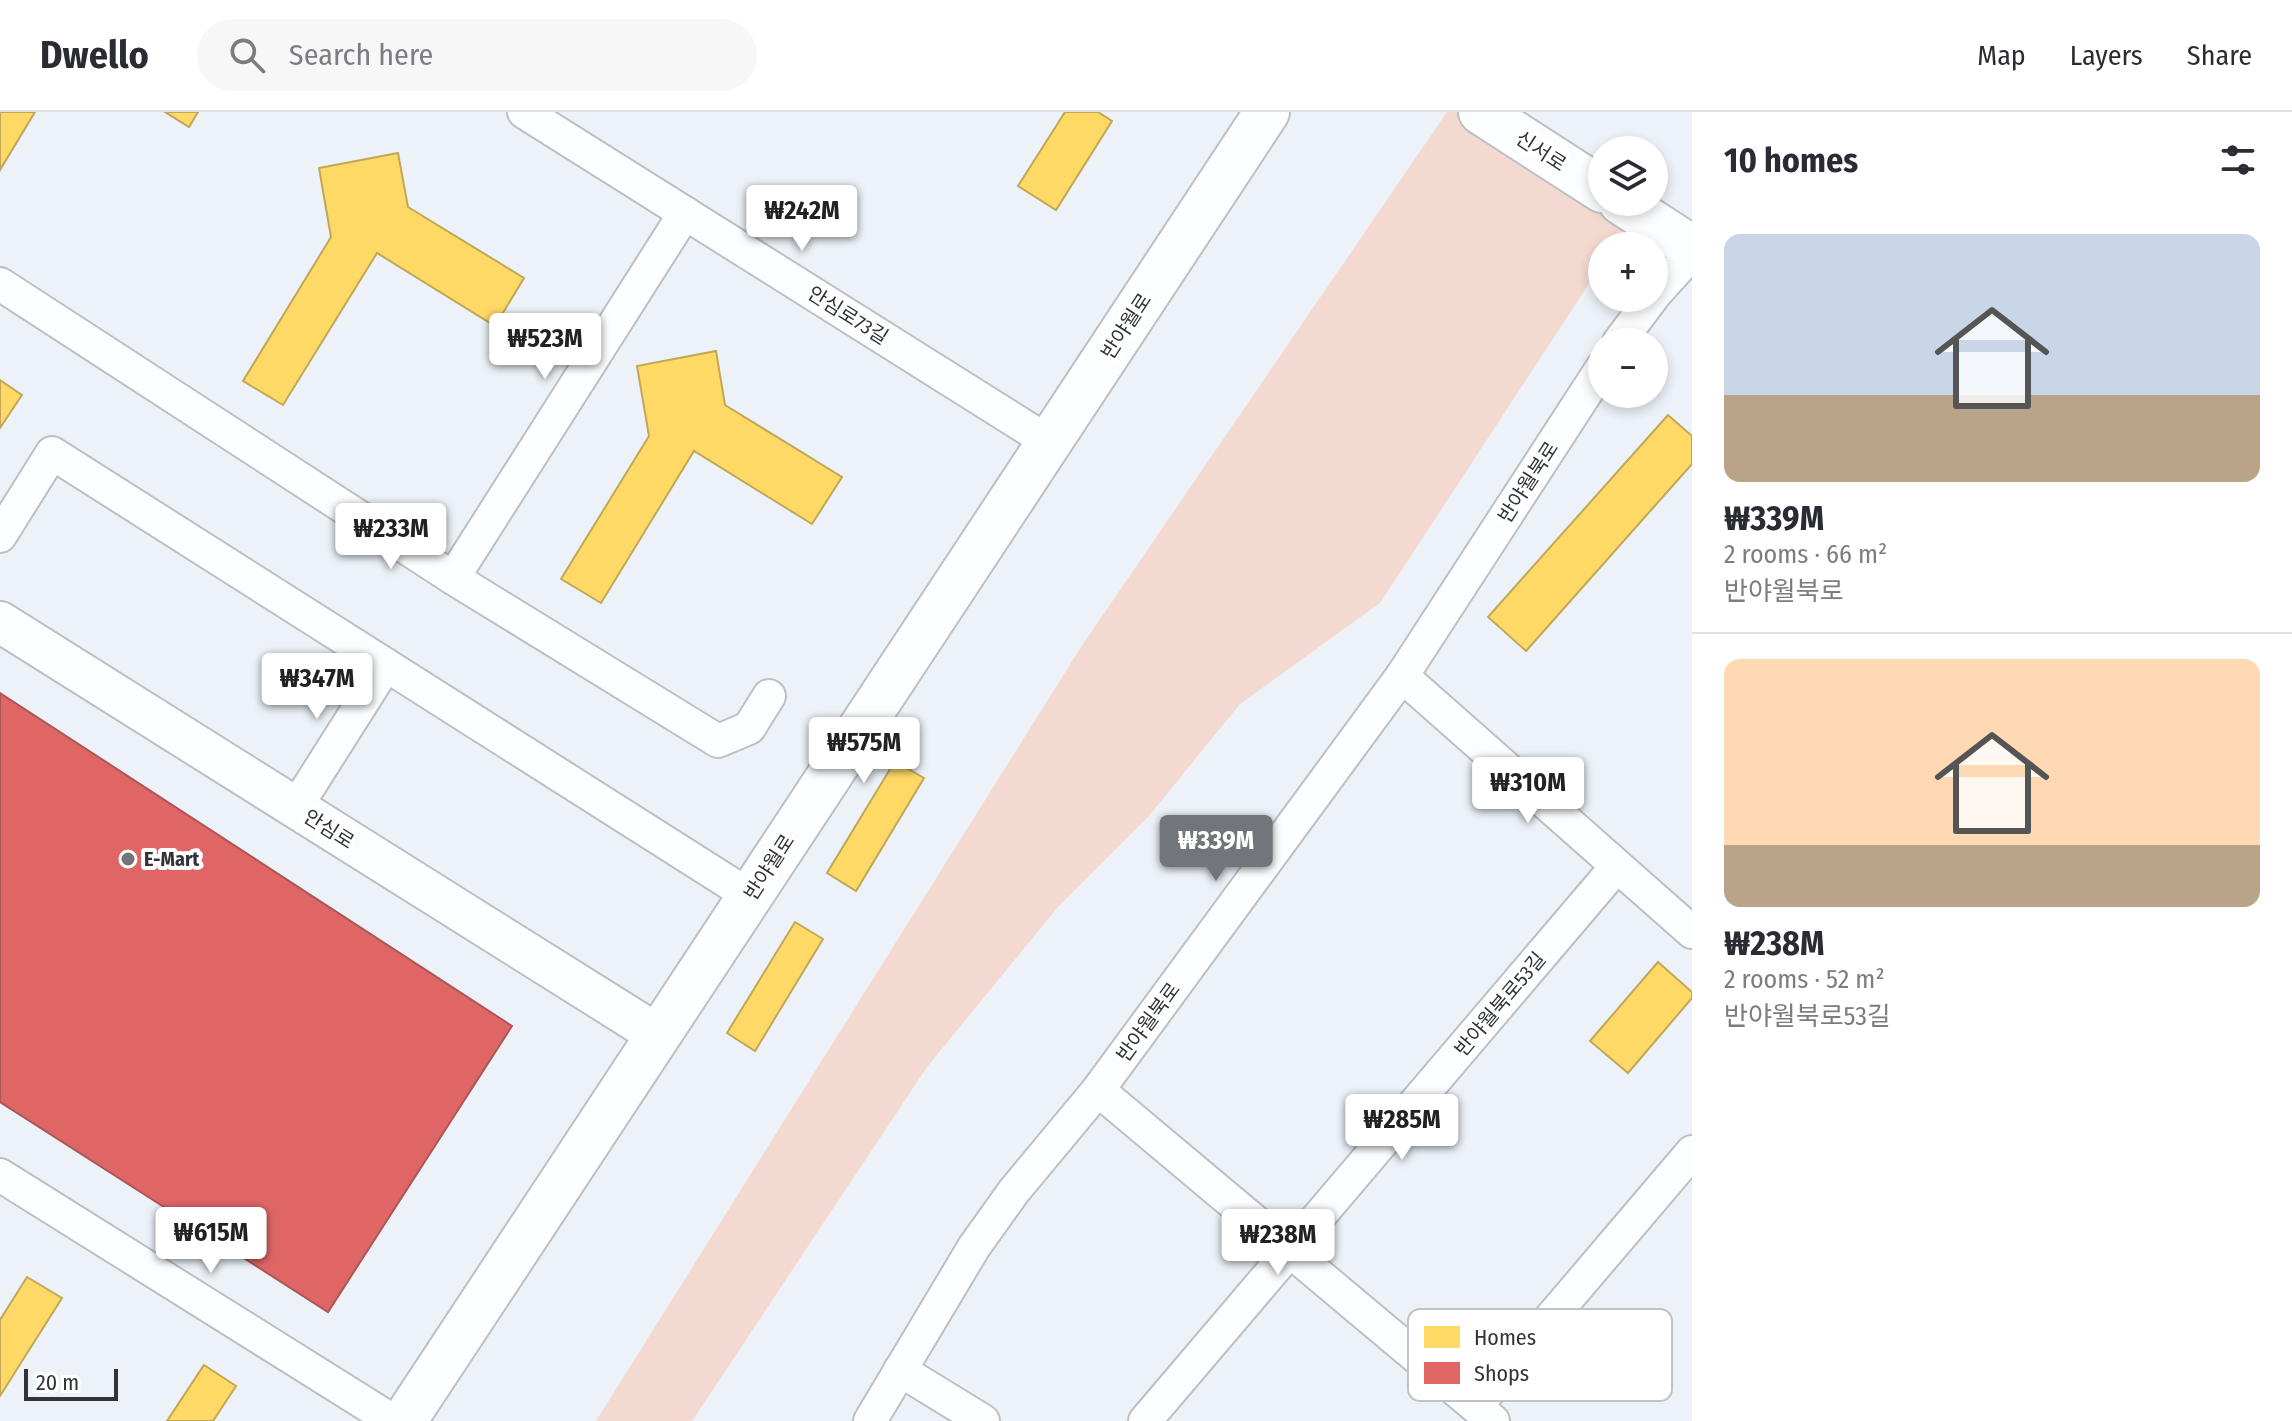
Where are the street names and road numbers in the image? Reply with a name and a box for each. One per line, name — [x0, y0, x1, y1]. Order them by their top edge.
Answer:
street label: 신서로 — [1511, 126, 1571, 176]
street label: 안심로73길 — [803, 281, 893, 349]
street label: 반야월로 — [1096, 289, 1156, 363]
street label: 반야월북로 — [1493, 437, 1563, 527]
street label: 안심로 — [299, 804, 359, 854]
street label: 반야월로 — [739, 830, 799, 904]
street label: 반야월북로53길 — [1450, 947, 1550, 1061]
street label: 반야월북로 — [1111, 978, 1185, 1066]

